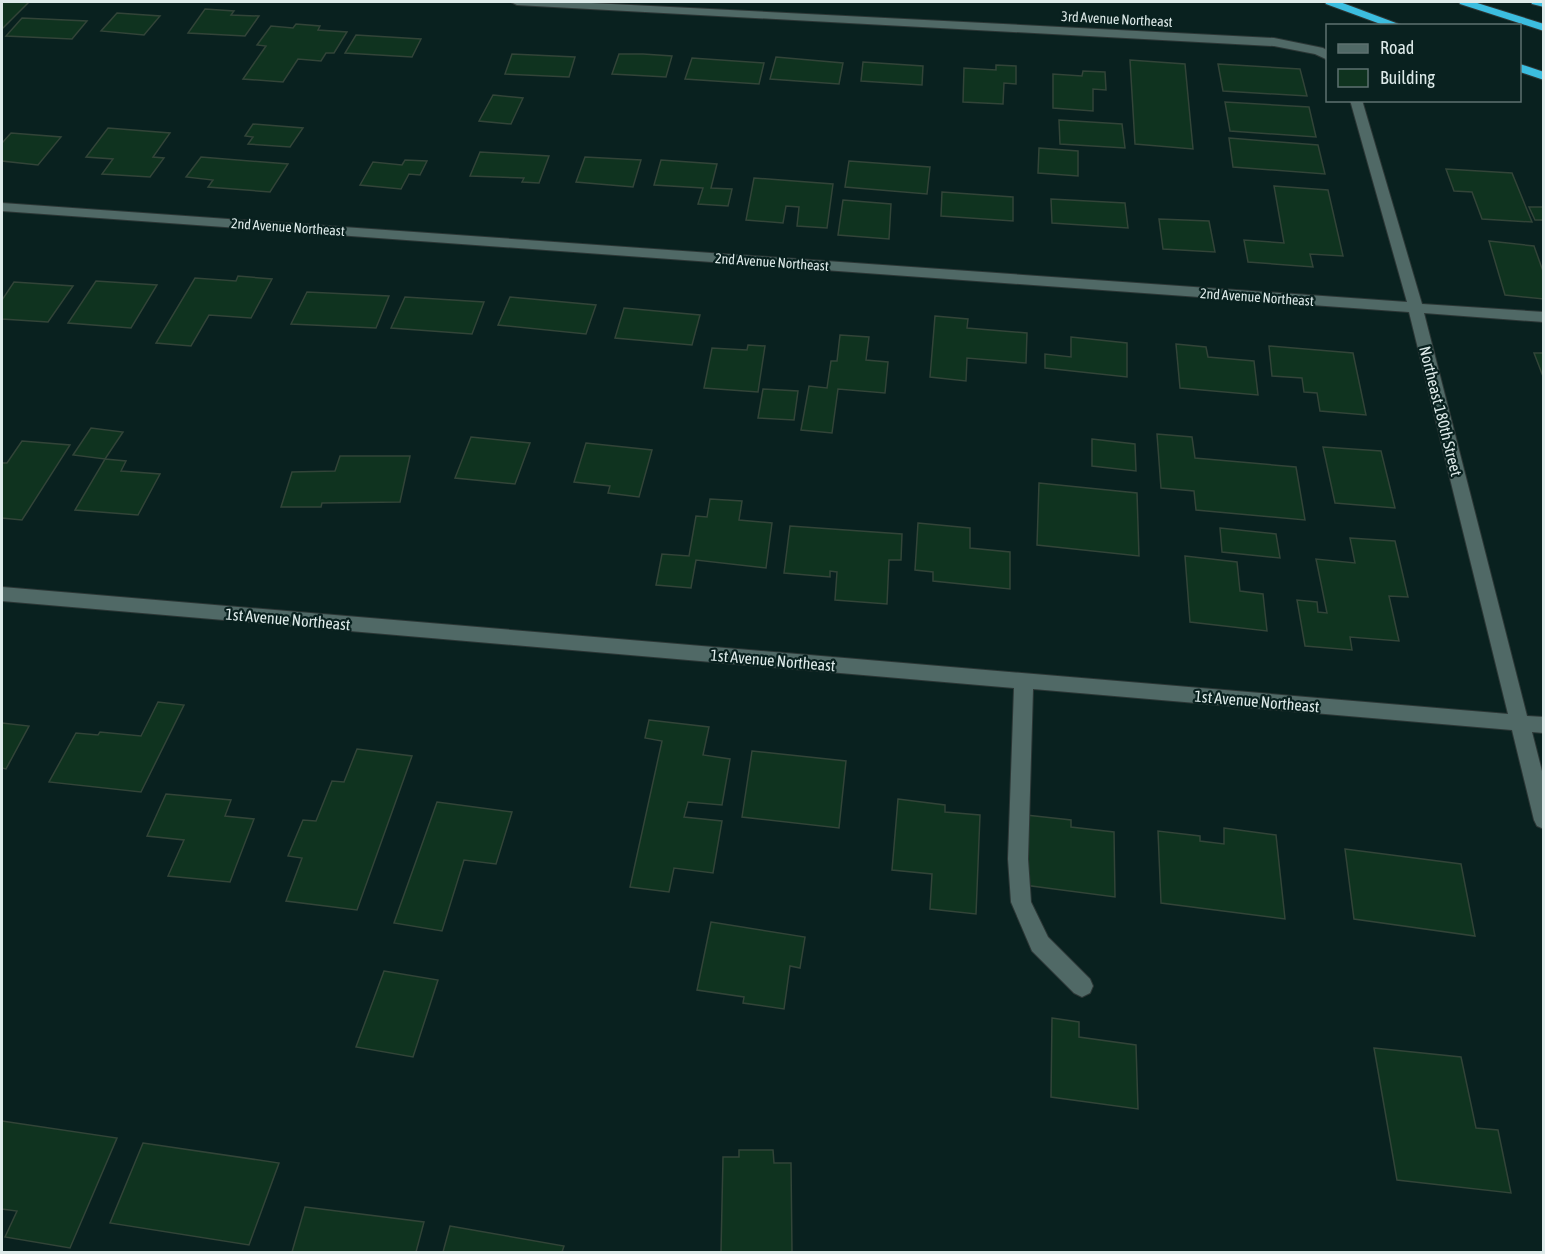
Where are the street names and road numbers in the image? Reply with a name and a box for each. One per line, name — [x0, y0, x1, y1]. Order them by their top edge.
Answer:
street label: 3rd Avenue Northeast — [1061, 8, 1173, 30]
street label: 2nd Avenue Northeast — [231, 215, 345, 239]
street label: 2nd Avenue Northeast — [715, 250, 829, 274]
street label: 2nd Avenue Northeast — [1200, 285, 1314, 309]
street label: Northeast 180th Street — [1416, 344, 1466, 478]
street label: 1st Avenue Northeast — [225, 605, 352, 633]
street label: 1st Avenue Northeast — [710, 646, 837, 674]
street label: 1st Avenue Northeast — [1194, 687, 1321, 715]

